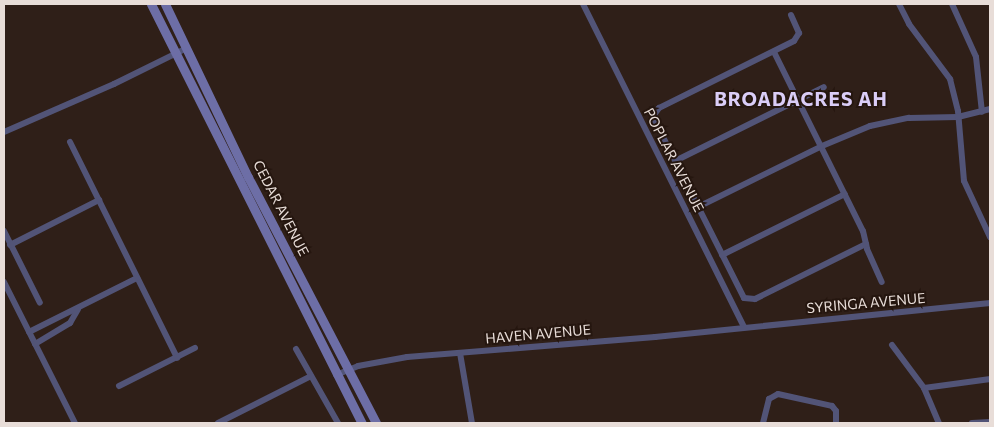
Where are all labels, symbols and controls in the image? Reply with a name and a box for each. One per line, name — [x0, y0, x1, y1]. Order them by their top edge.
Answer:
district label: BROADACRES AH — [713, 88, 889, 110]
street label: POPLAR AVENUE — [641, 105, 707, 215]
street label: CEDAR AVENUE — [250, 157, 312, 259]
street label: SYRINGA AVENUE — [806, 289, 926, 317]
street label: HAVEN AVENUE — [484, 321, 592, 347]

